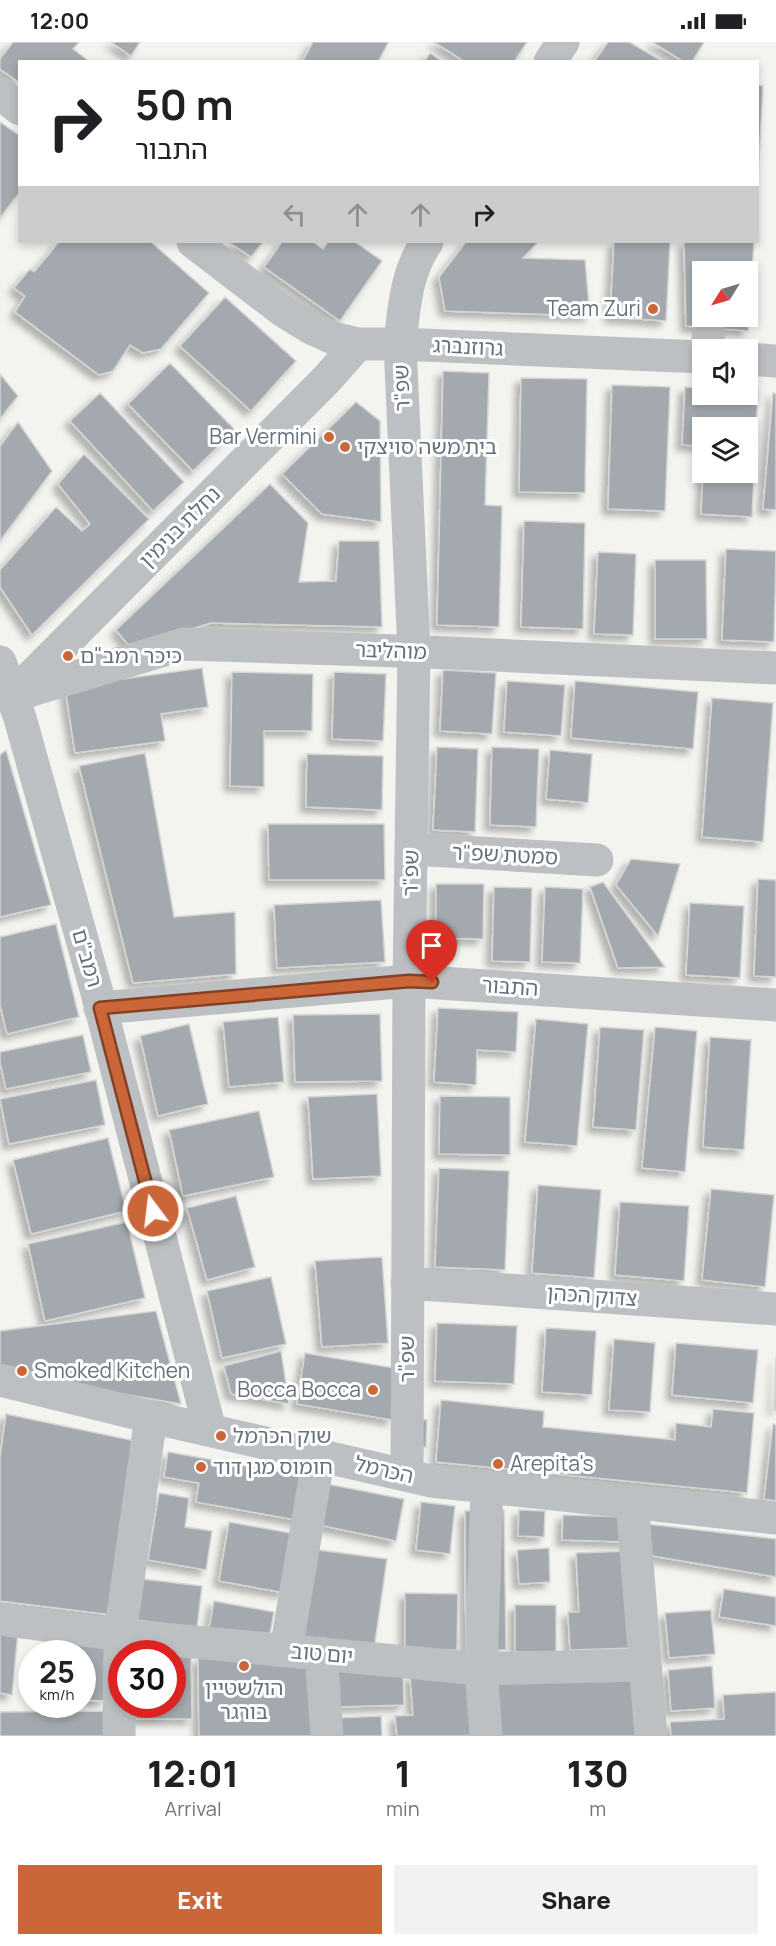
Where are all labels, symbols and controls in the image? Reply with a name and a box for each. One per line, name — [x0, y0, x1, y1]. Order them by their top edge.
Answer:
text: 12:00 — [30, 6, 89, 36]
text: 50 m — [135, 75, 233, 133]
icon: right — [36, 84, 114, 162]
text: התבור — [135, 130, 208, 167]
icon: left — [278, 198, 311, 231]
icon: ahead — [341, 198, 374, 231]
icon: ahead — [404, 198, 437, 231]
icon: right — [467, 198, 500, 231]
north arrow — [692, 261, 758, 327]
map controls — [692, 261, 758, 483]
place label: Team Zuri — [547, 294, 641, 322]
marker: Team Zuri — [646, 302, 660, 316]
street label: גרוזנברג — [432, 330, 504, 362]
button: sound — [692, 339, 758, 405]
street label: שפ"ר — [386, 364, 416, 412]
button: layers — [692, 417, 758, 483]
place label: Bar Vermini — [209, 422, 317, 450]
marker: Bar Vermini — [322, 430, 336, 444]
place label: בית משה סויצקי — [357, 432, 497, 460]
marker: בית משה סויצקי — [338, 440, 352, 454]
street label: נחלת בנימין — [133, 480, 226, 573]
street label: מוהליבר — [355, 635, 427, 665]
place label: כיכר רמב"ם — [80, 641, 182, 669]
marker: כיכר רמב"ם — [61, 649, 75, 663]
street label: סמטת שפ"ר — [451, 837, 559, 871]
street label: שפ"ר — [396, 849, 424, 897]
pin — [406, 920, 457, 982]
street label: רמב"ם — [66, 925, 110, 990]
icon: arrive — [415, 929, 448, 962]
street label: התבור — [481, 970, 539, 1002]
position arrow — [121, 1179, 185, 1243]
street label: צדוק הכהן — [546, 1278, 638, 1312]
street label: שפ"ר — [392, 1335, 420, 1383]
place label: Smoked Kitchen — [34, 1356, 190, 1384]
marker: Smoked Kitchen — [15, 1364, 29, 1378]
place label: Bocca Bocca — [237, 1375, 361, 1403]
marker: Bocca Bocca — [366, 1383, 380, 1397]
place label: שוק הכרמל — [233, 1421, 332, 1449]
marker: שוק הכרמל — [214, 1429, 228, 1443]
street label: הכרמל — [352, 1449, 416, 1489]
place label: Arepita's — [510, 1449, 593, 1477]
place label: חומוס מגן דוד — [213, 1452, 333, 1480]
marker: Arepita's — [491, 1457, 505, 1471]
marker: חומוס מגן דוד — [194, 1460, 208, 1474]
street label: יום טוב — [290, 1636, 354, 1670]
speed limit sign: 30 — [108, 1640, 186, 1718]
text: 25 — [39, 1651, 75, 1692]
marker: הולשטיין בורגר — [237, 1659, 251, 1673]
place label: הולשטיין בורגר — [205, 1673, 283, 1725]
text: km/h — [40, 1684, 74, 1705]
text: 12:01 — [147, 1749, 239, 1798]
text: 1 — [395, 1749, 411, 1798]
text: 130 — [567, 1749, 629, 1798]
text: Arrival — [164, 1795, 222, 1822]
text: min — [386, 1795, 420, 1822]
text: m — [589, 1795, 606, 1822]
button: Exit — [18, 1865, 382, 1934]
button: Share — [394, 1865, 758, 1934]

